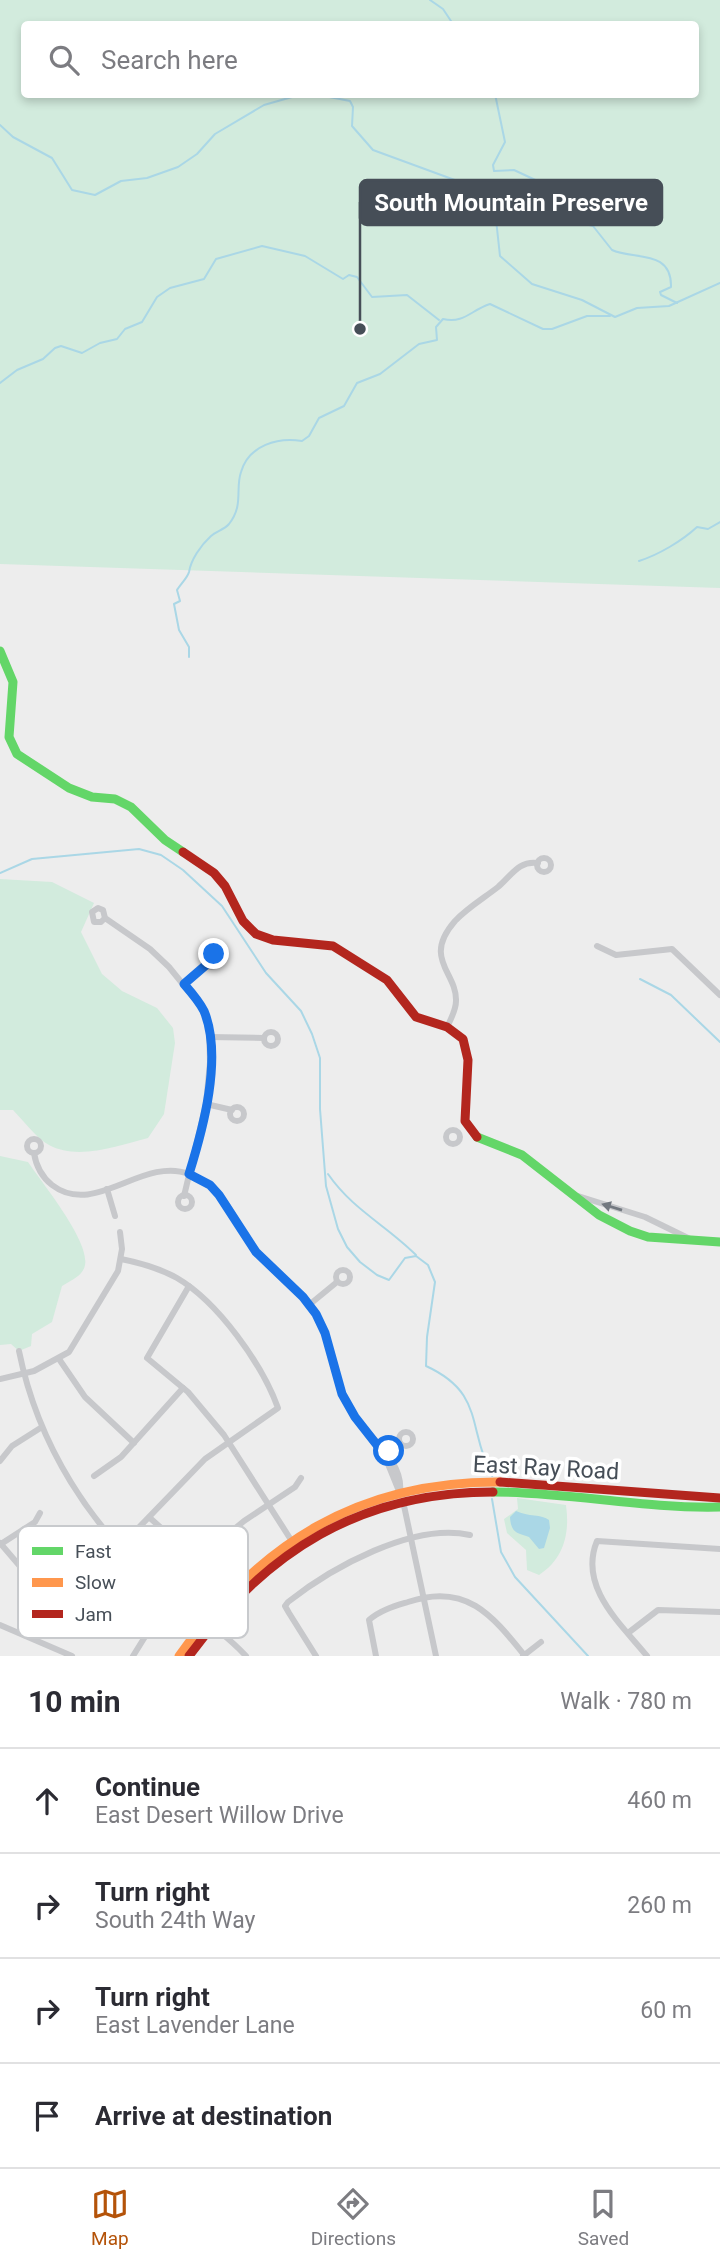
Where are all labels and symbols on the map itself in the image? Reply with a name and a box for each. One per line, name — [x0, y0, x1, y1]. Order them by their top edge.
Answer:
callout: South Mountain Preserve — [360, 180, 662, 225]
text: South Mountain Preserve — [374, 189, 648, 217]
route end — [198, 938, 229, 969]
one-way arrow — [601, 1202, 622, 1212]
route start — [373, 1435, 404, 1466]
street label: East Ray Road — [472, 1451, 620, 1485]
legend — [18, 1526, 248, 1638]
text: Fast — [75, 1540, 112, 1563]
text: Slow — [75, 1571, 116, 1594]
text: Jam — [75, 1603, 112, 1626]

